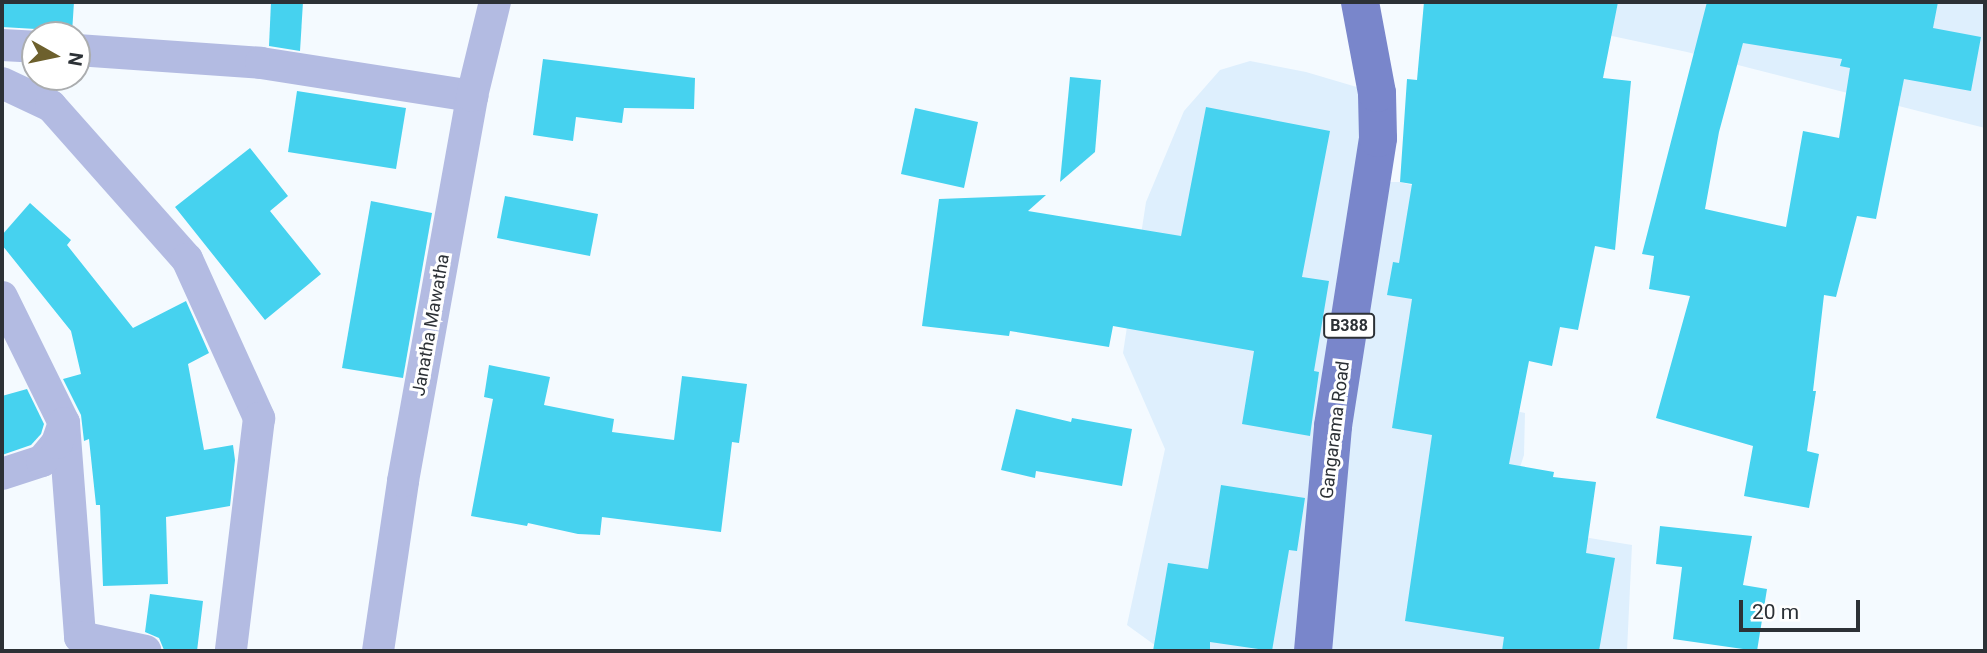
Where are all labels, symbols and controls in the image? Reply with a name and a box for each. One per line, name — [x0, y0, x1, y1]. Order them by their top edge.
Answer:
north arrow — [21, 21, 91, 91]
text: N — [63, 51, 88, 67]
street label: Janatha Mawatha — [408, 252, 454, 398]
road number: B388 — [1323, 314, 1375, 338]
street label: Gangarama Road — [1316, 360, 1354, 500]
scale bar — [1742, 586, 1863, 630]
text: 20 m — [1752, 600, 1799, 624]

